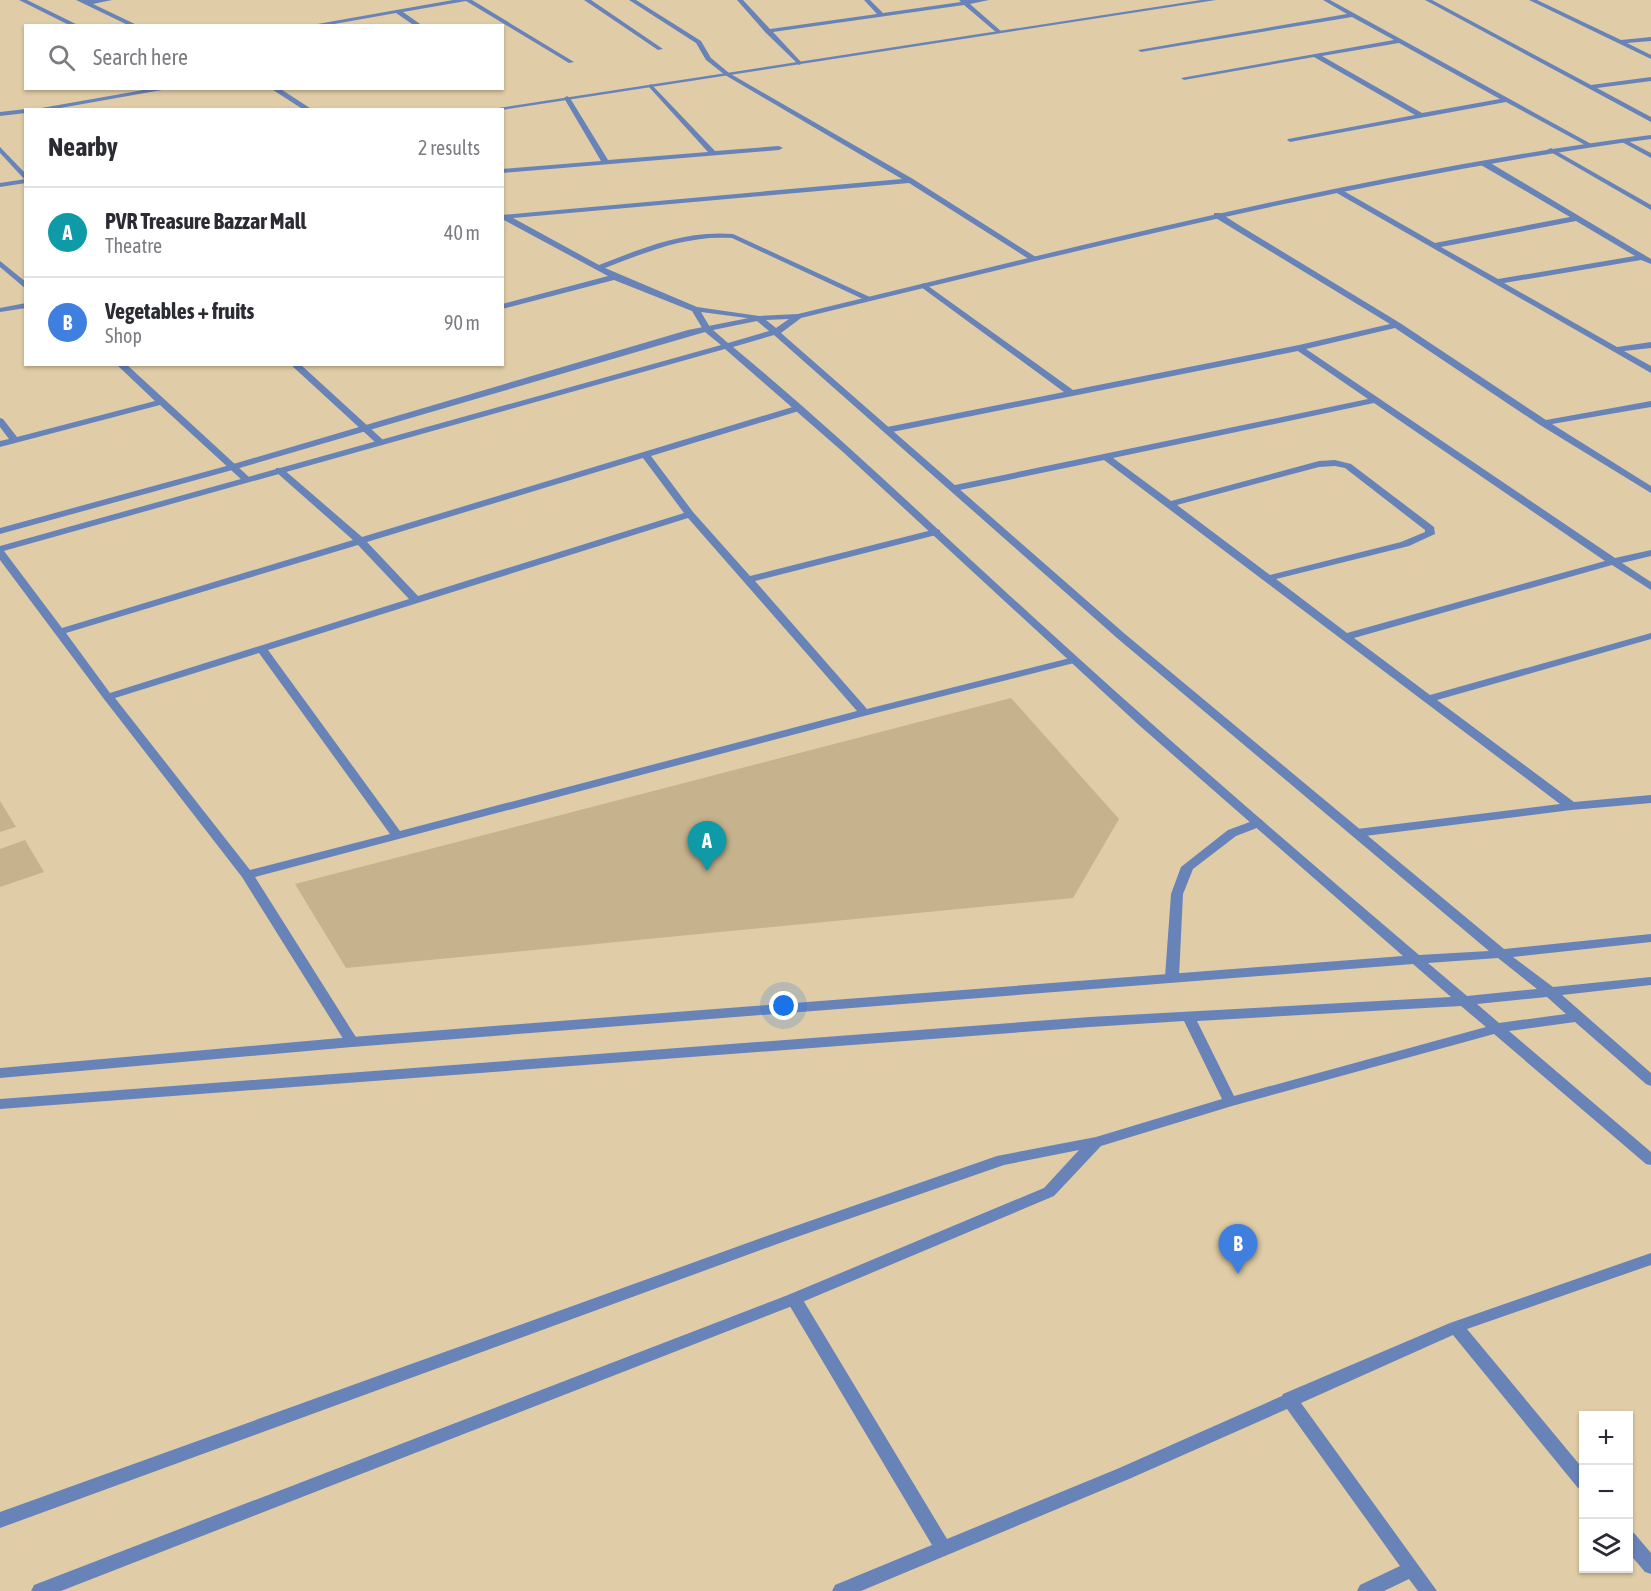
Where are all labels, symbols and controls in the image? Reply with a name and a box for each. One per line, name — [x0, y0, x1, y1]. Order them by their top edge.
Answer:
search box — [24, 24, 504, 90]
icon: search — [45, 41, 78, 74]
text: Search here — [93, 44, 188, 70]
text: Nearby — [48, 132, 118, 162]
text: 2 results — [418, 136, 480, 159]
text: PVR Treasure Bazzar Mall — [105, 208, 306, 234]
text: A — [63, 221, 72, 244]
text: 40 m — [444, 221, 480, 244]
text: Theatre — [105, 234, 162, 257]
text: Vegetables + fruits — [105, 298, 254, 324]
text: B — [63, 311, 72, 334]
text: 90 m — [444, 311, 480, 334]
text: Shop — [105, 324, 142, 347]
pin: A — [688, 822, 726, 871]
your location — [769, 991, 798, 1020]
pin: B — [1218, 1224, 1258, 1274]
map controls — [1579, 1411, 1633, 1573]
button: + — [1579, 1411, 1633, 1465]
button: − — [1579, 1465, 1633, 1519]
button: layers — [1579, 1519, 1633, 1573]

